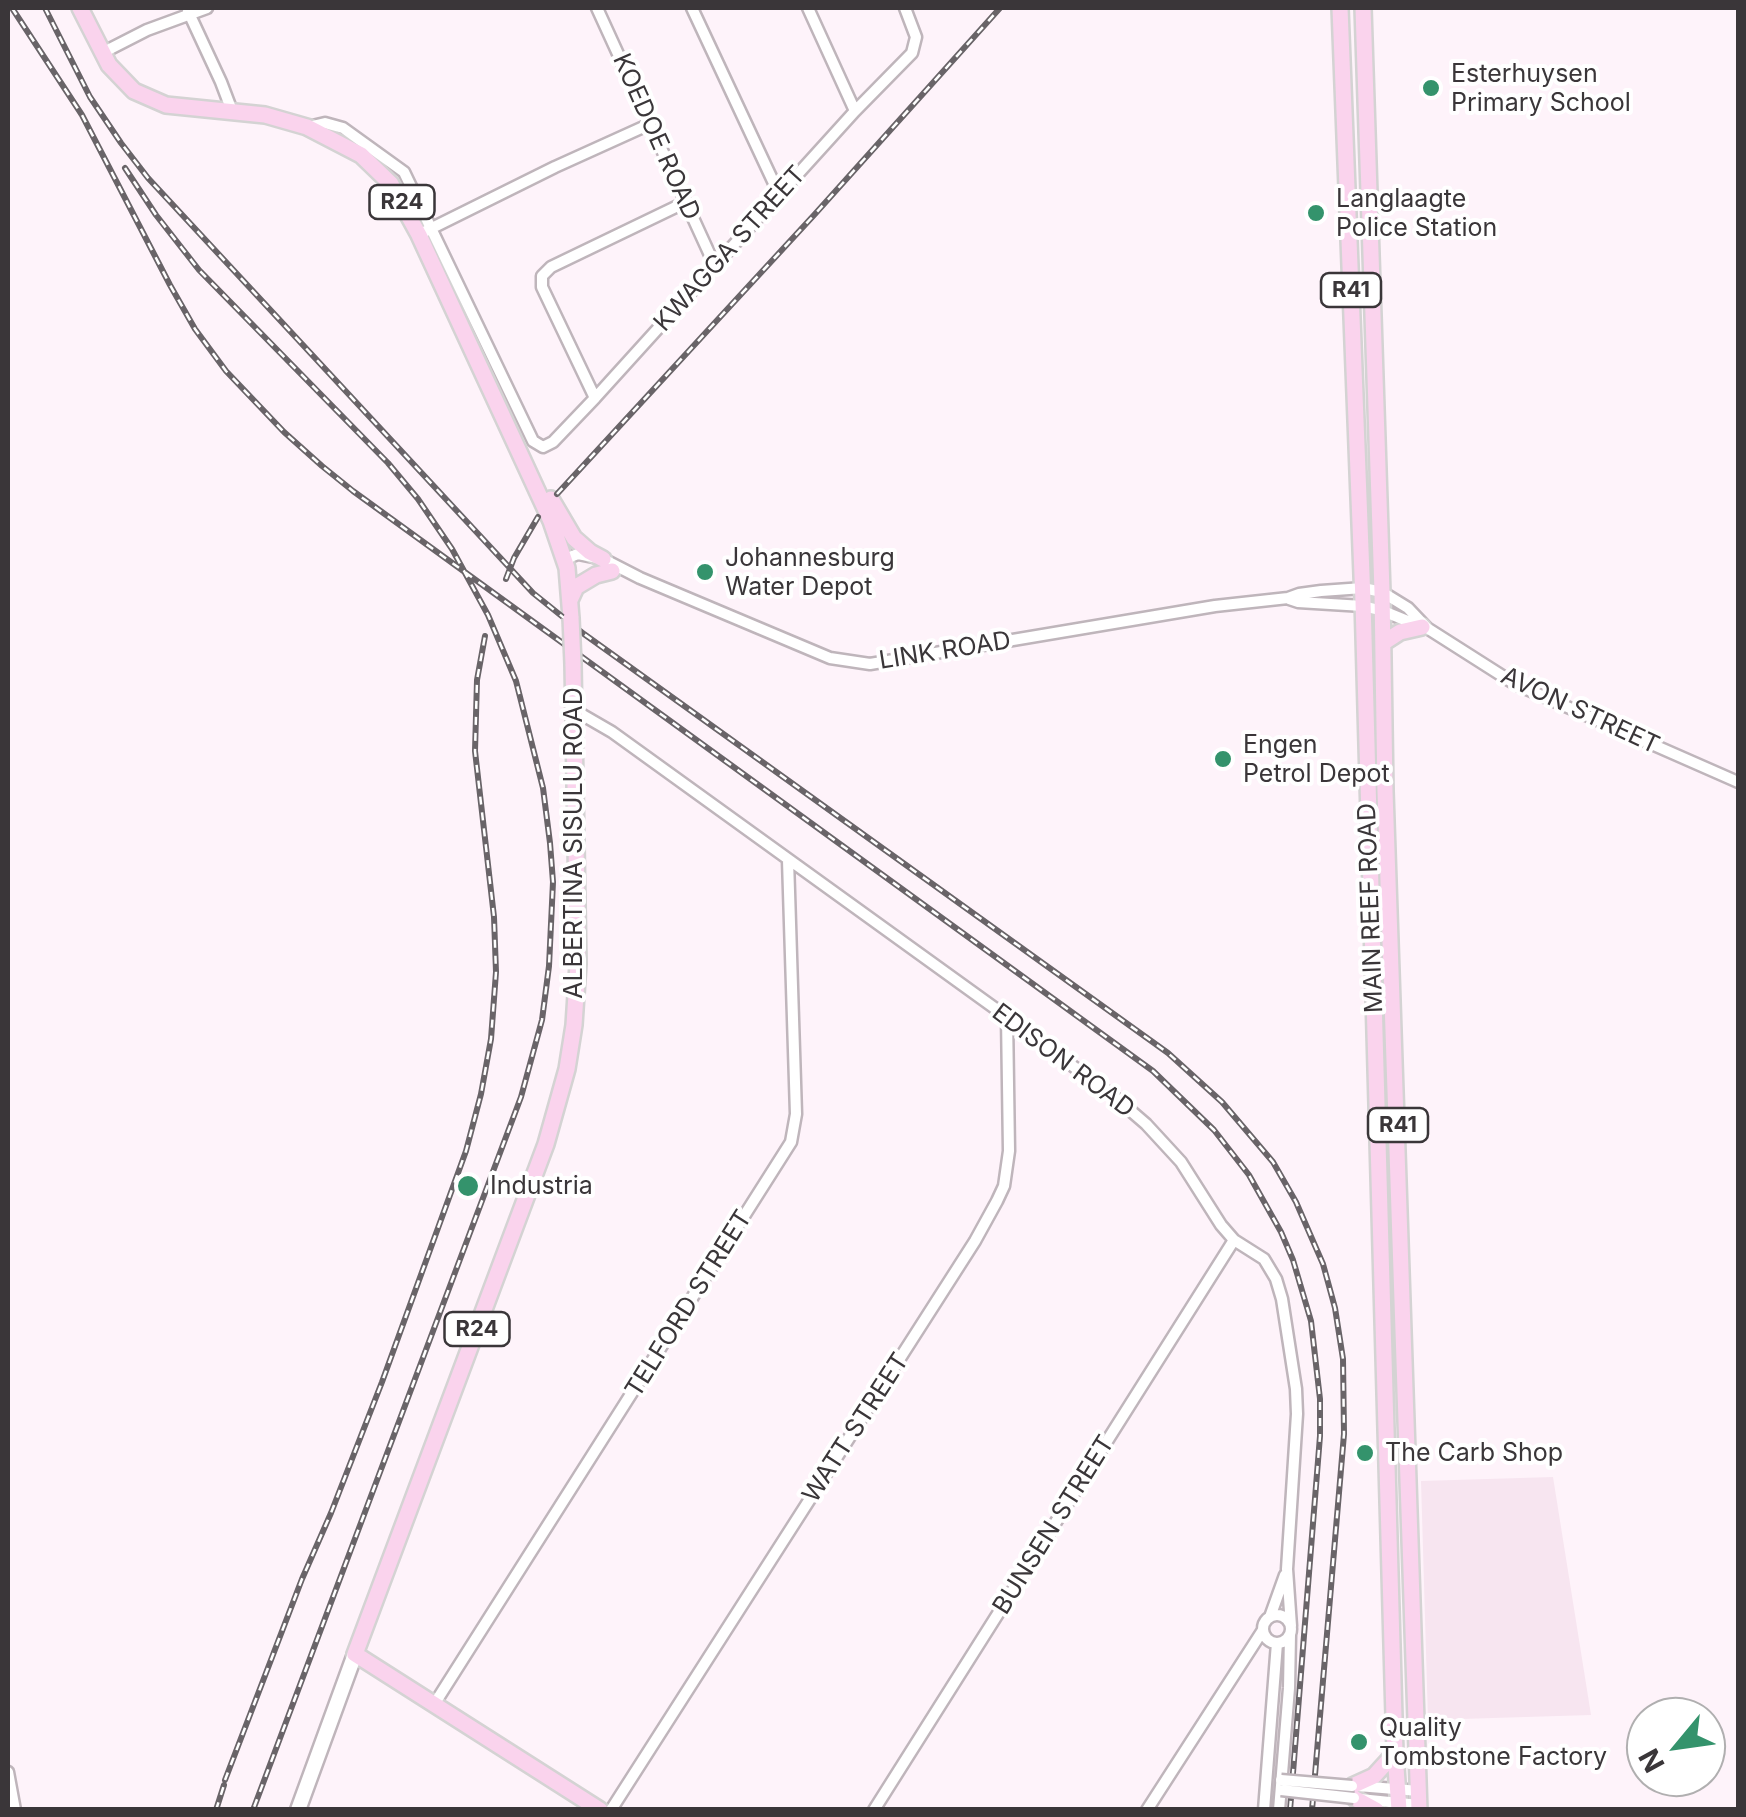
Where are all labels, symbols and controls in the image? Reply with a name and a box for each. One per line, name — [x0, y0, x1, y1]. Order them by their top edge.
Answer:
street label: KOEDOE ROAD — [606, 49, 706, 225]
place label: Esterhuysen Primary School — [1451, 59, 1631, 118]
marker: Esterhuysen Primary School — [1420, 77, 1442, 99]
street label: KWAGGA STREET — [648, 160, 812, 338]
place label: Langlaagte Police Station — [1336, 184, 1497, 243]
road number: R24 — [370, 185, 434, 219]
marker: Langlaagte Police Station — [1305, 202, 1327, 224]
road number: R41 — [1321, 273, 1381, 307]
place label: Johannesburg Water Depot — [725, 543, 895, 602]
marker: Johannesburg Water Depot — [694, 561, 716, 583]
street label: LINK ROAD — [877, 626, 1013, 676]
street label: AVON STREET — [1496, 661, 1664, 761]
street label: ALBERTINA SISULU ROAD — [559, 687, 589, 999]
place label: Engen Petrol Depot — [1243, 730, 1390, 789]
marker: Engen Petrol Depot — [1212, 748, 1234, 770]
street label: MAIN REEF ROAD — [1352, 803, 1390, 1013]
street label: EDISON ROAD — [986, 998, 1140, 1124]
road number: R41 — [1368, 1108, 1428, 1142]
place label: Industria — [490, 1171, 593, 1201]
marker: Industria — [455, 1173, 481, 1199]
street label: TELFORD STREET — [619, 1205, 759, 1403]
road number: R24 — [444, 1312, 510, 1346]
street label: WATT STREET — [797, 1348, 915, 1508]
street label: BUNSEN STREET — [987, 1430, 1121, 1620]
place label: The Carb Shop — [1385, 1438, 1563, 1468]
marker: The Carb Shop — [1354, 1442, 1376, 1464]
north arrow — [1626, 1697, 1726, 1797]
place label: Quality Tombstone Factory — [1379, 1713, 1607, 1772]
marker: Quality Tombstone Factory — [1348, 1731, 1370, 1753]
text: N — [1631, 1743, 1672, 1778]

